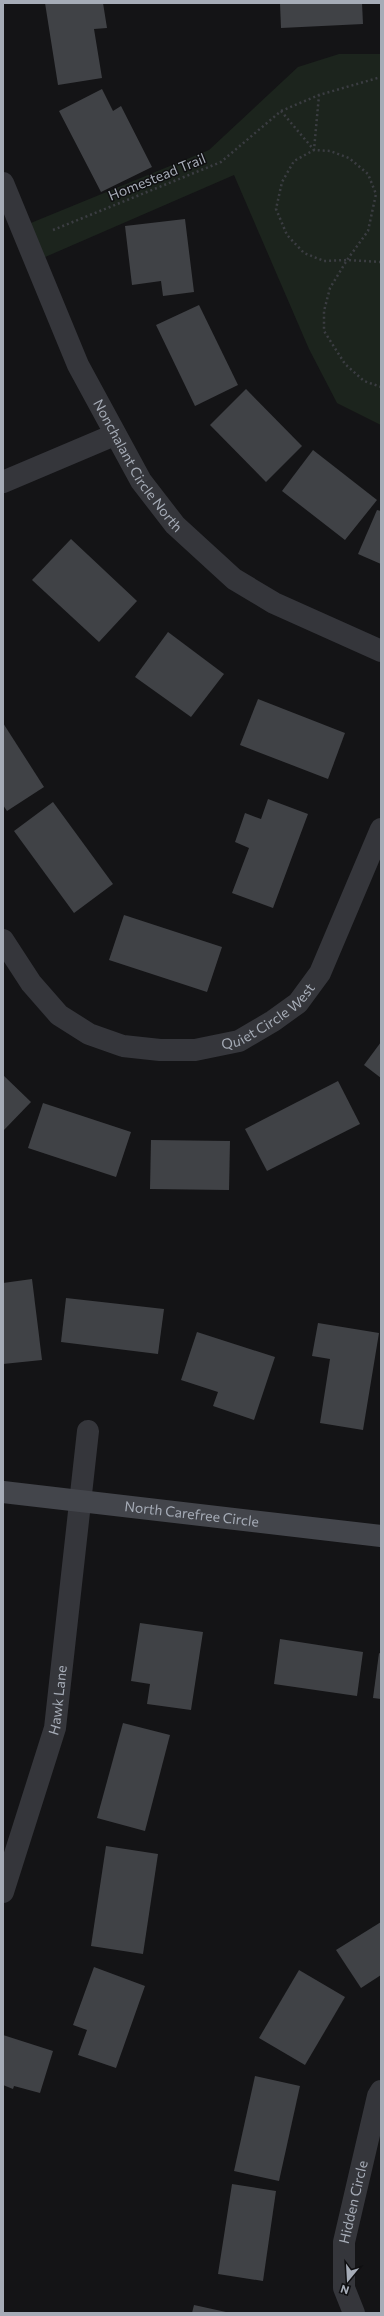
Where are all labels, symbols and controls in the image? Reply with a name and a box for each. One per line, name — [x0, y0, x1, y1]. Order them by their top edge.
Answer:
street label: Homestead Trail — [106, 149, 208, 204]
street label: Nonchalant Circle North — [90, 396, 186, 535]
street label: Quiet Circle West — [220, 979, 318, 1052]
street label: North Carefree Circle — [124, 1497, 260, 1530]
street label: Hawk Lane — [44, 1664, 70, 1737]
street label: Hidden Circle — [335, 2159, 371, 2245]
north arrow — [328, 2260, 368, 2300]
text: N — [339, 2283, 351, 2297]

